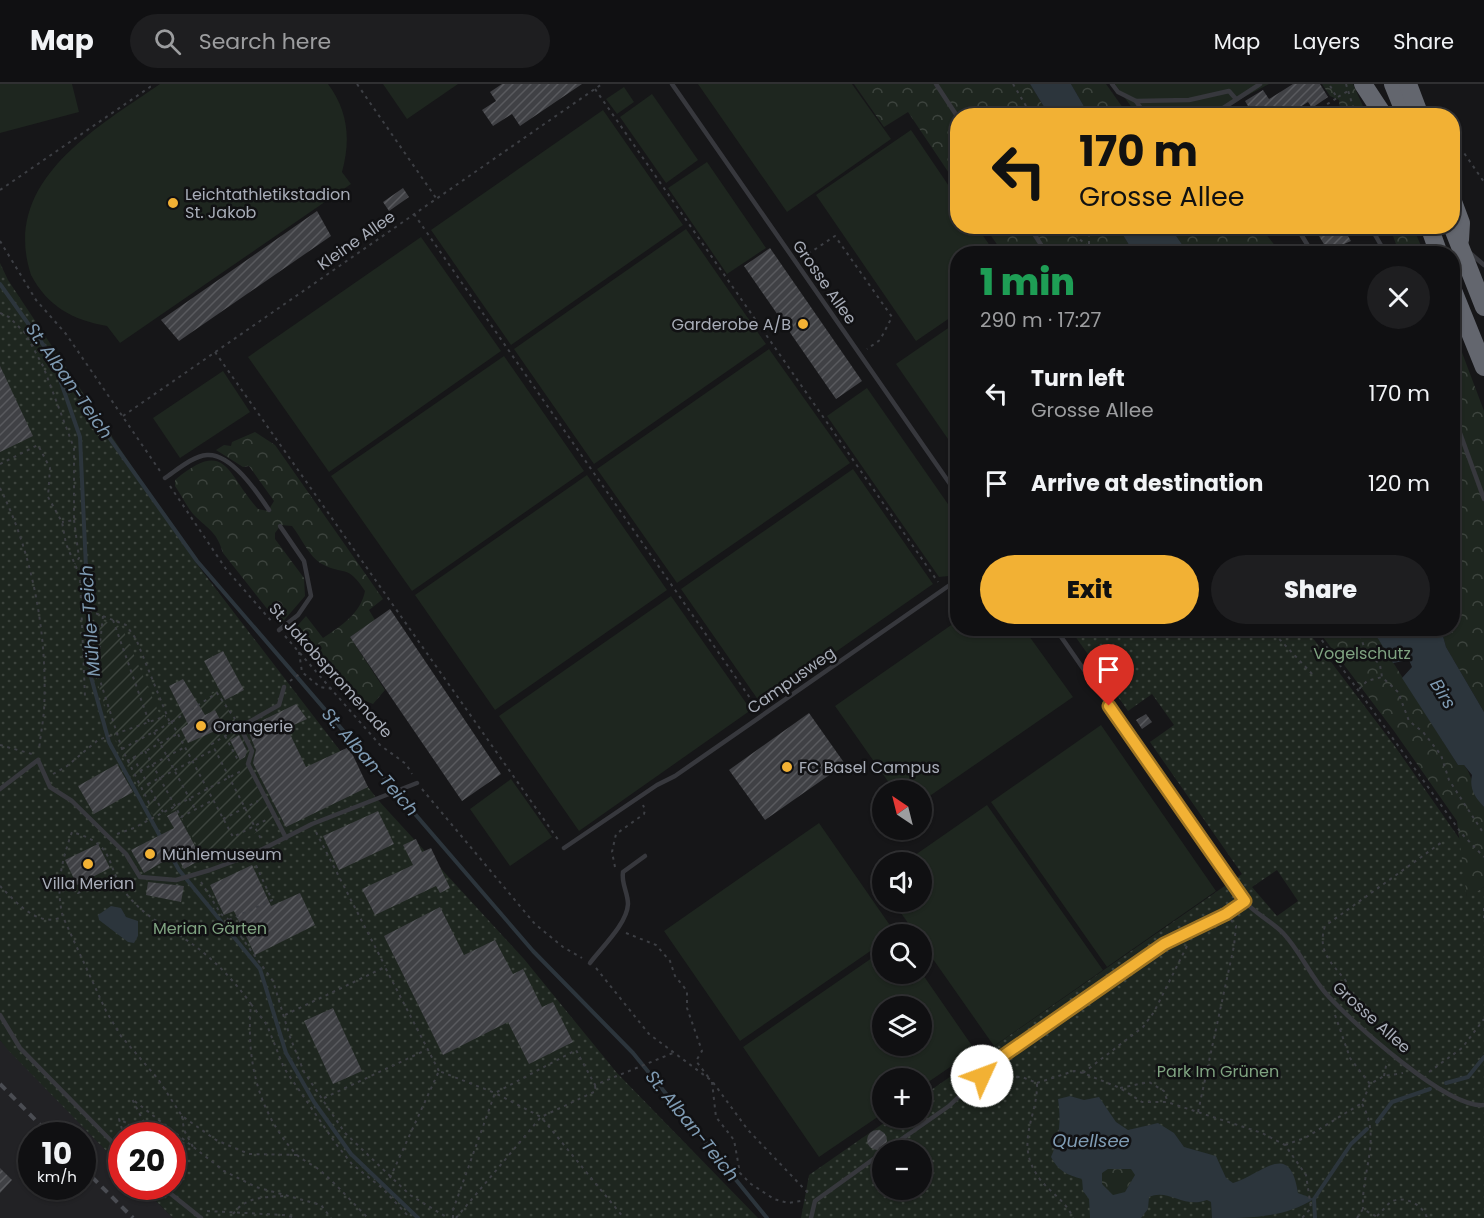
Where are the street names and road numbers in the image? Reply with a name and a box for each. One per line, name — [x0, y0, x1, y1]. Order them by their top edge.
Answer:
street label: Kleine Allee — [313, 205, 400, 276]
street label: Grosse Allee — [787, 236, 862, 329]
street label: St. Jakobspromenade — [264, 598, 398, 743]
street label: Campusweg — [743, 641, 840, 719]
street label: Grosse Allee — [1328, 976, 1416, 1059]

